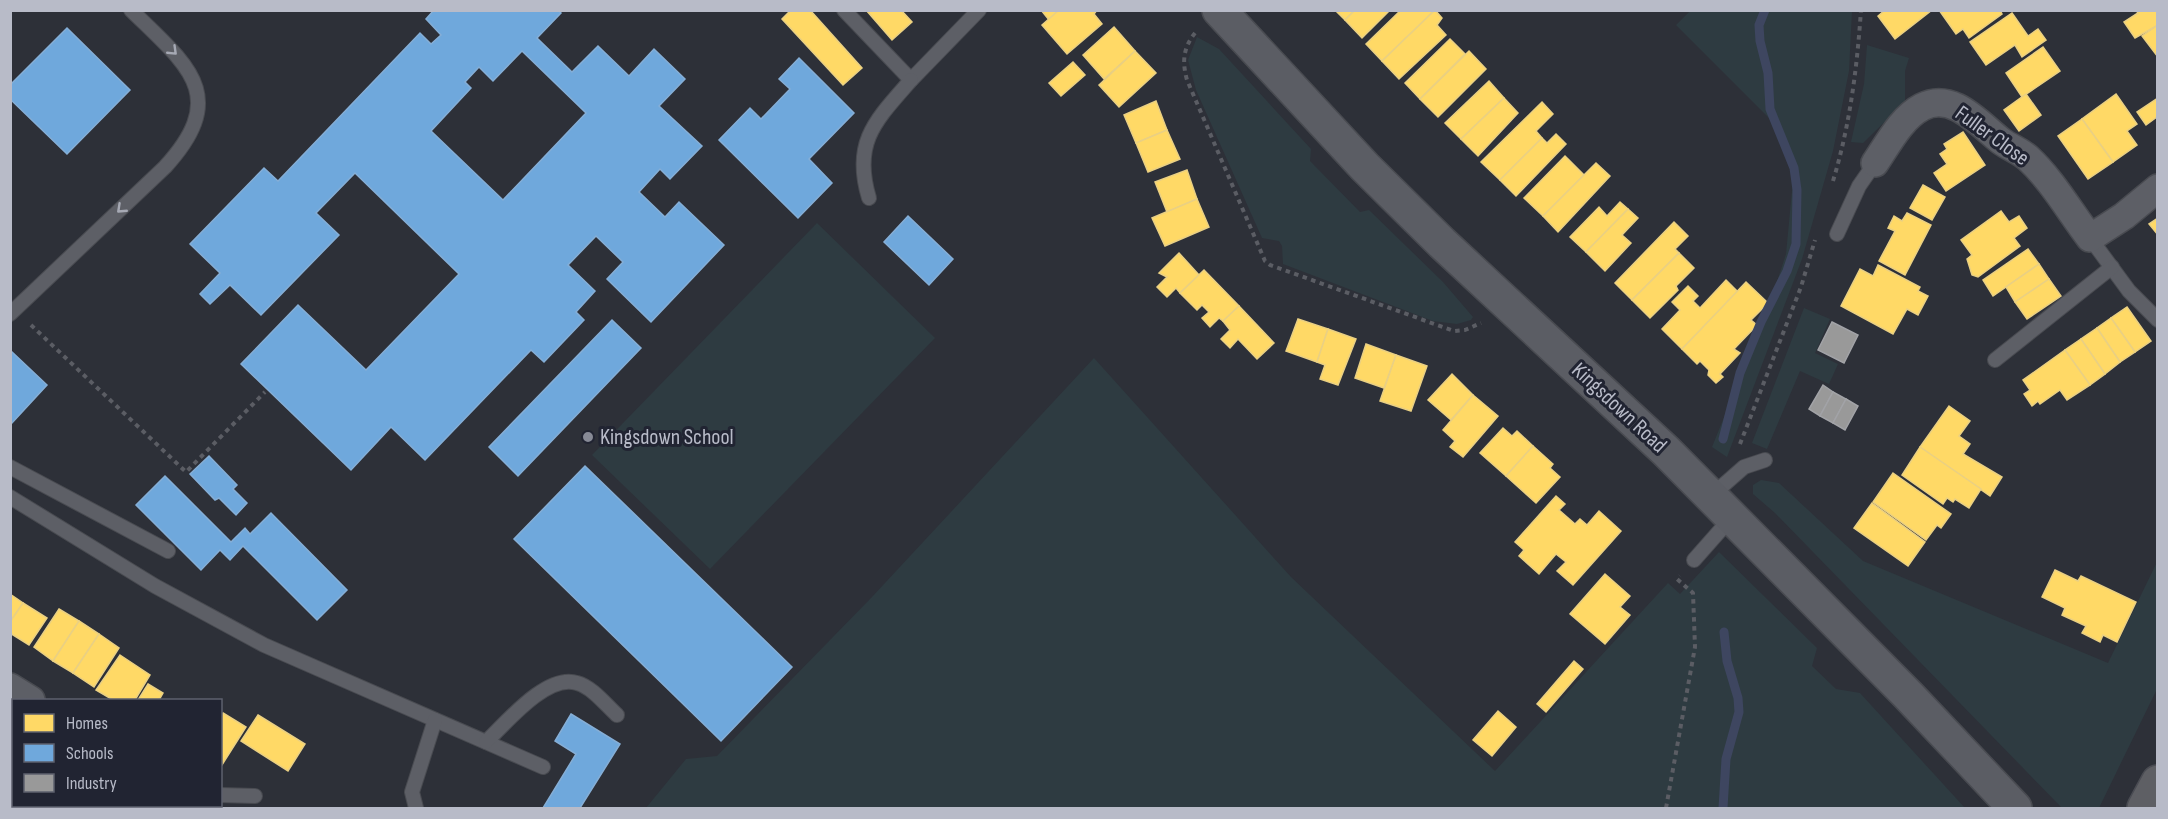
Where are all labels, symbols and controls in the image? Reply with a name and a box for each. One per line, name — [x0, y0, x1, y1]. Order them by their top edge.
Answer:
one-way arrow — [166, 44, 176, 55]
street label: Fuller Close — [1950, 100, 2034, 172]
one-way arrow — [117, 202, 127, 213]
street label: Kingsdown Road — [1566, 357, 1672, 459]
place label: Kingsdown School — [600, 424, 734, 451]
marker: Kingsdown School — [581, 430, 595, 444]
legend — [12, 699, 222, 807]
text: Homes — [66, 713, 108, 734]
text: Schools — [66, 743, 113, 764]
text: Industry — [66, 773, 117, 794]

